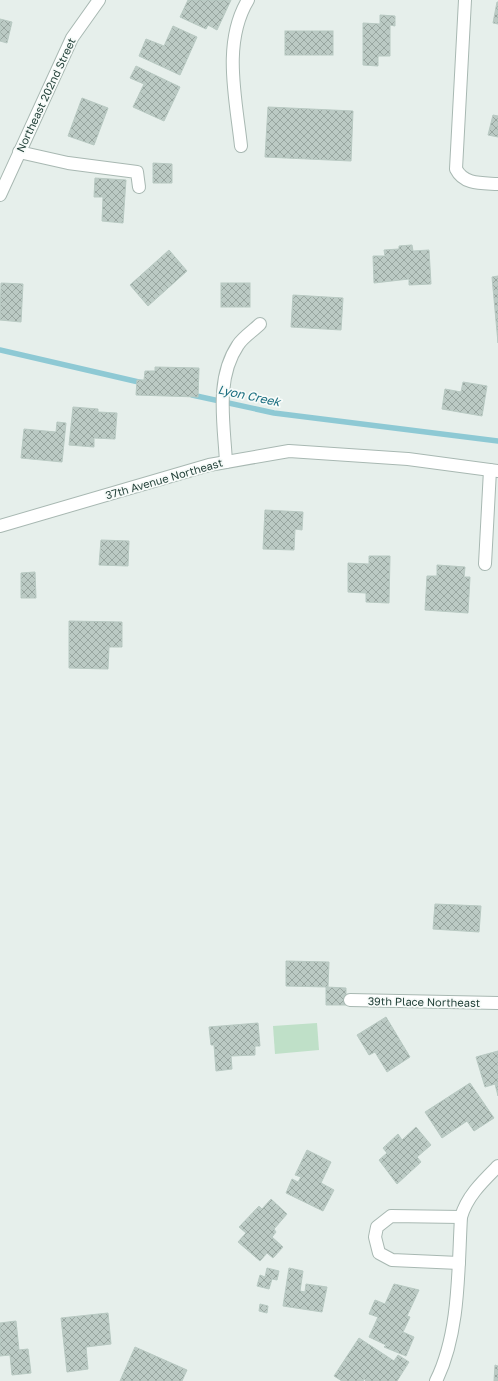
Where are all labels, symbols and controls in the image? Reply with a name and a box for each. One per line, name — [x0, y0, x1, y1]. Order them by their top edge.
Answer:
street label: Northeast 202nd Street — [13, 36, 78, 154]
water label: Lyon Creek — [217, 382, 283, 410]
street label: 37th Avenue Northeast — [104, 456, 224, 501]
street label: 39th Place Northeast — [368, 994, 480, 1009]

